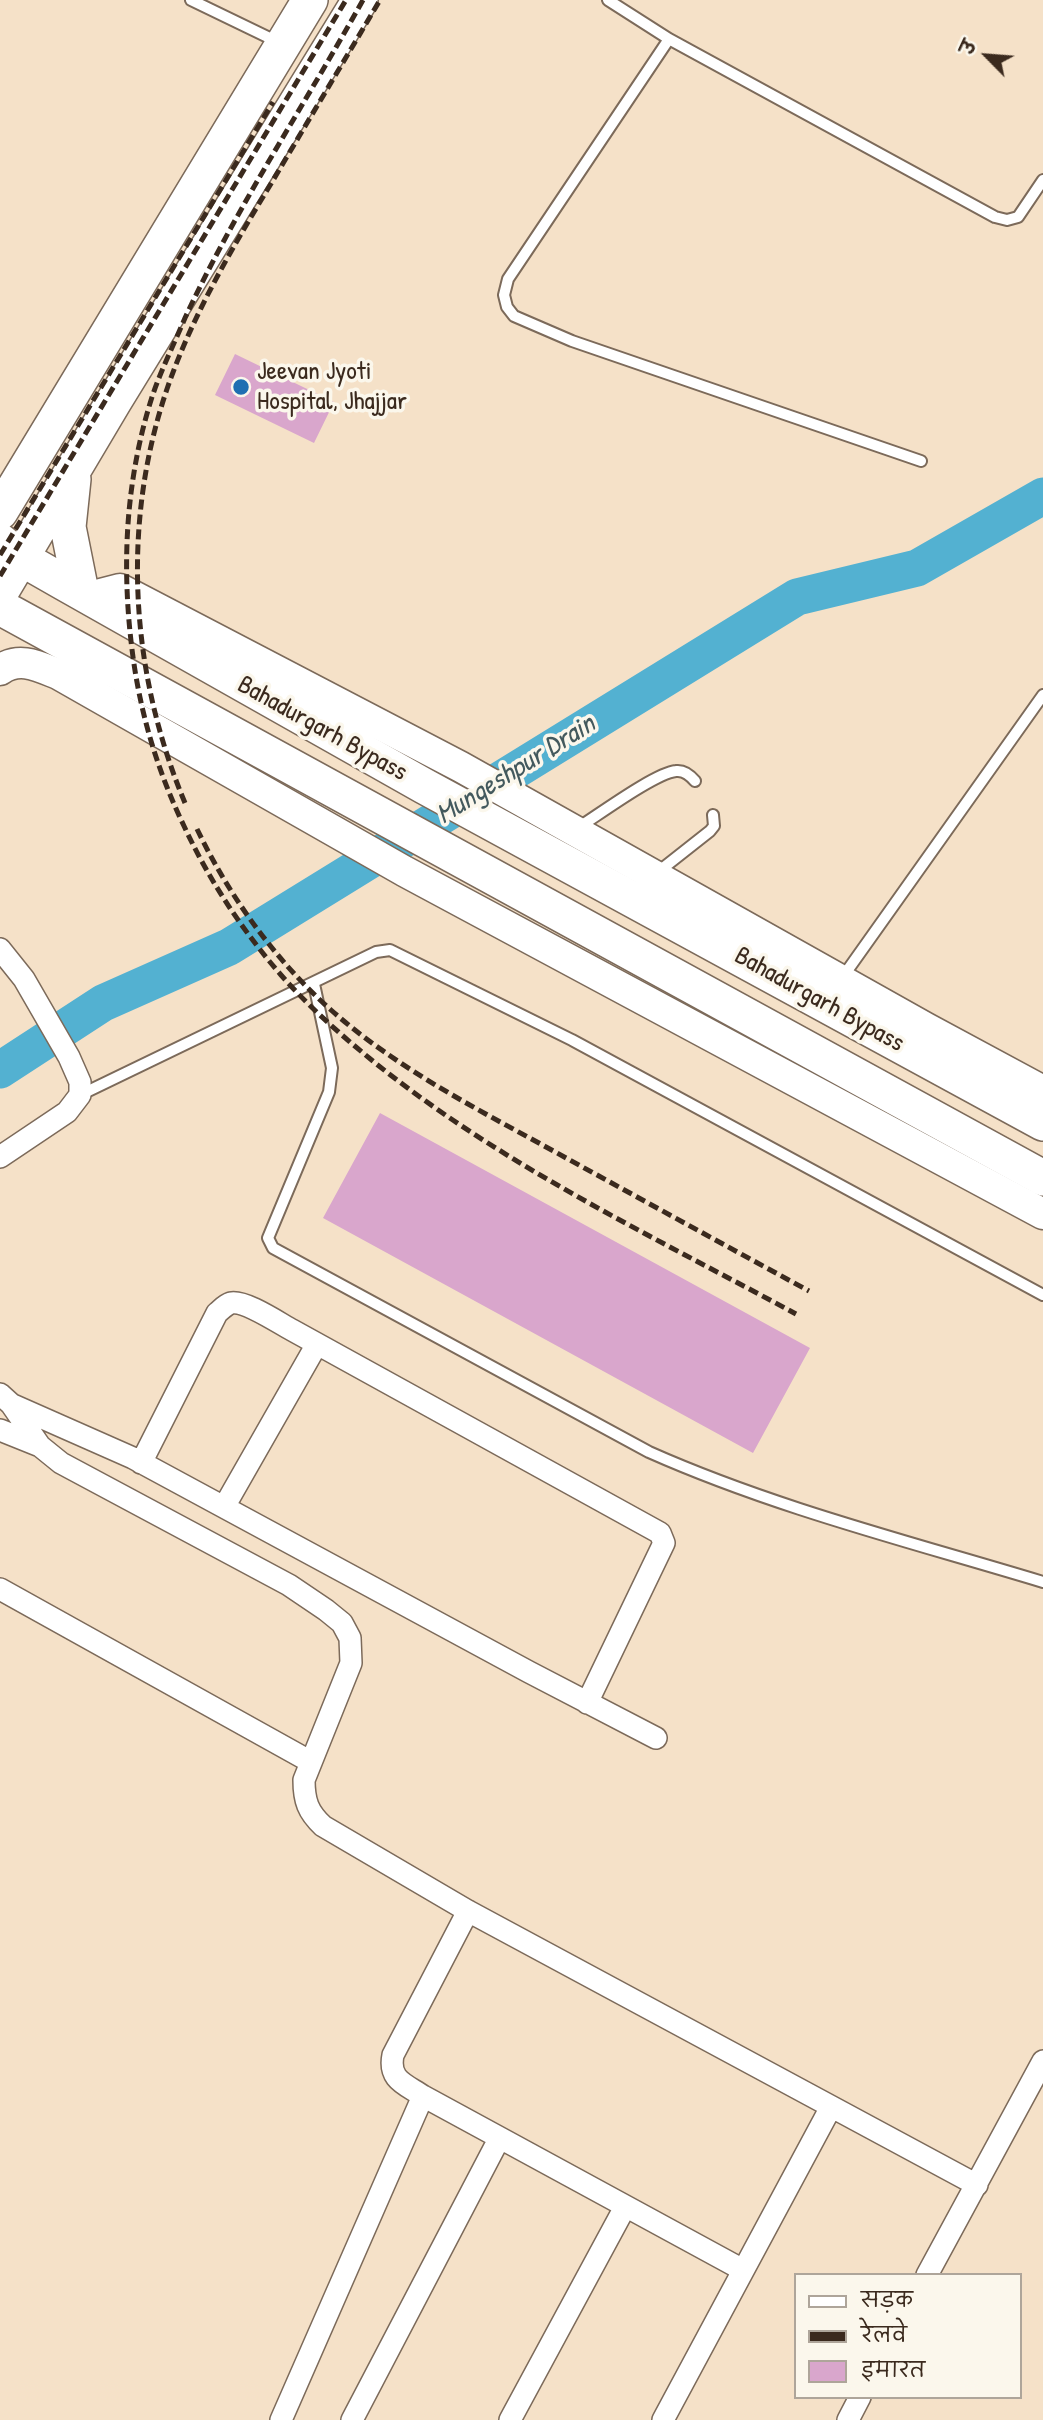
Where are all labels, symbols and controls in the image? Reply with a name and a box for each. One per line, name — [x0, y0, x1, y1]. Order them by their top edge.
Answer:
north arrow — [952, 21, 1022, 91]
text: उ — [954, 36, 982, 58]
place label: Jeevan Jyoti Hospital, Jhajjar — [257, 356, 407, 418]
marker: Jeevan Jyoti Hospital, Jhajjar — [231, 377, 251, 397]
street label: Bahadurgarh Bypass — [232, 669, 412, 789]
water label: Mungeshpur Drain — [430, 708, 602, 832]
street label: Bahadurgarh Bypass — [729, 940, 909, 1060]
legend — [794, 2273, 1022, 2399]
text: सड़क — [861, 2285, 913, 2314]
text: रेलवे — [861, 2320, 907, 2349]
text: इमारत — [861, 2355, 925, 2384]

